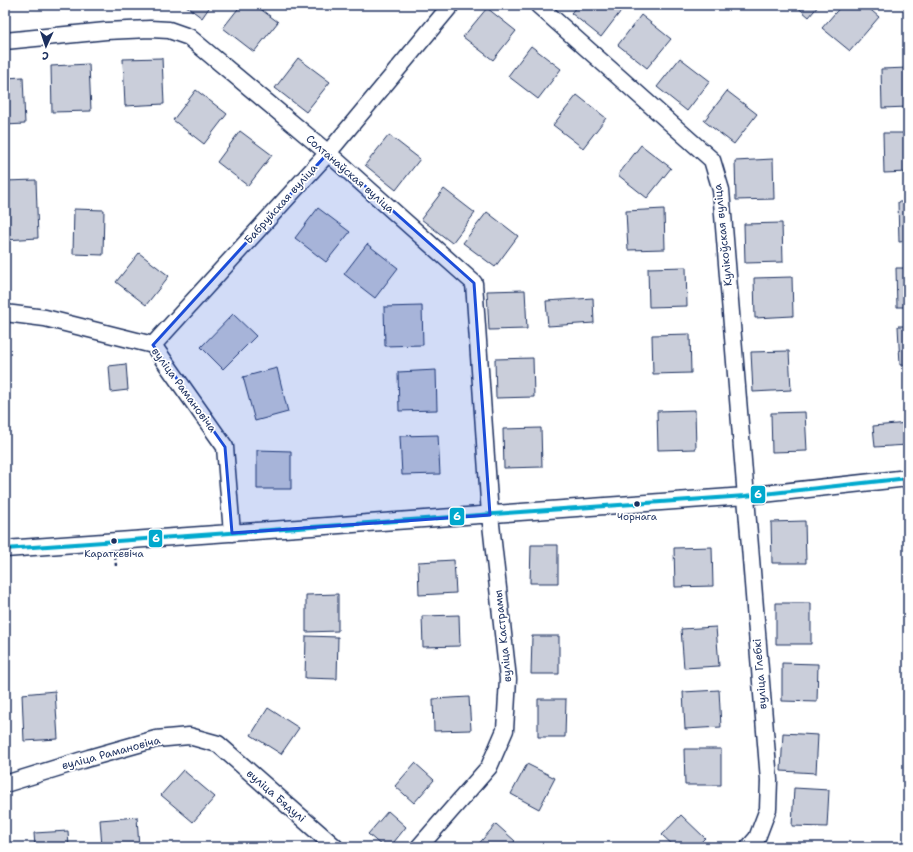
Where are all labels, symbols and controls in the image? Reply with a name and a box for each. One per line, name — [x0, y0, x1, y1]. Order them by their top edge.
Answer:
north arrow — [26, 26, 66, 66]
text: С — [41, 48, 49, 63]
street label: Солтанаўская вуліца — [303, 131, 398, 217]
street label: Бабруйская вуліца — [241, 161, 321, 247]
street label: Кулікоўская вуліца — [710, 183, 736, 287]
street label: вуліца Рамановіча — [148, 345, 220, 436]
line badge: 6 — [750, 485, 766, 504]
text: 6 — [754, 487, 762, 502]
marker: Чорнага — [632, 499, 642, 509]
line badge: 6 — [449, 507, 465, 526]
text: 6 — [453, 509, 461, 524]
place label: Чорнага — [617, 510, 658, 523]
line badge: 6 — [148, 529, 163, 548]
text: 6 — [152, 531, 160, 546]
marker: Караткевіча — [109, 536, 119, 546]
place label: Караткевіча — [84, 547, 144, 560]
street label: вуліца Кастрамы — [491, 589, 515, 683]
street label: вуліца Глебкі — [749, 638, 771, 710]
street label: вуліца Рамановіча — [60, 733, 162, 773]
street label: вуліца Бядулі — [243, 766, 309, 826]

